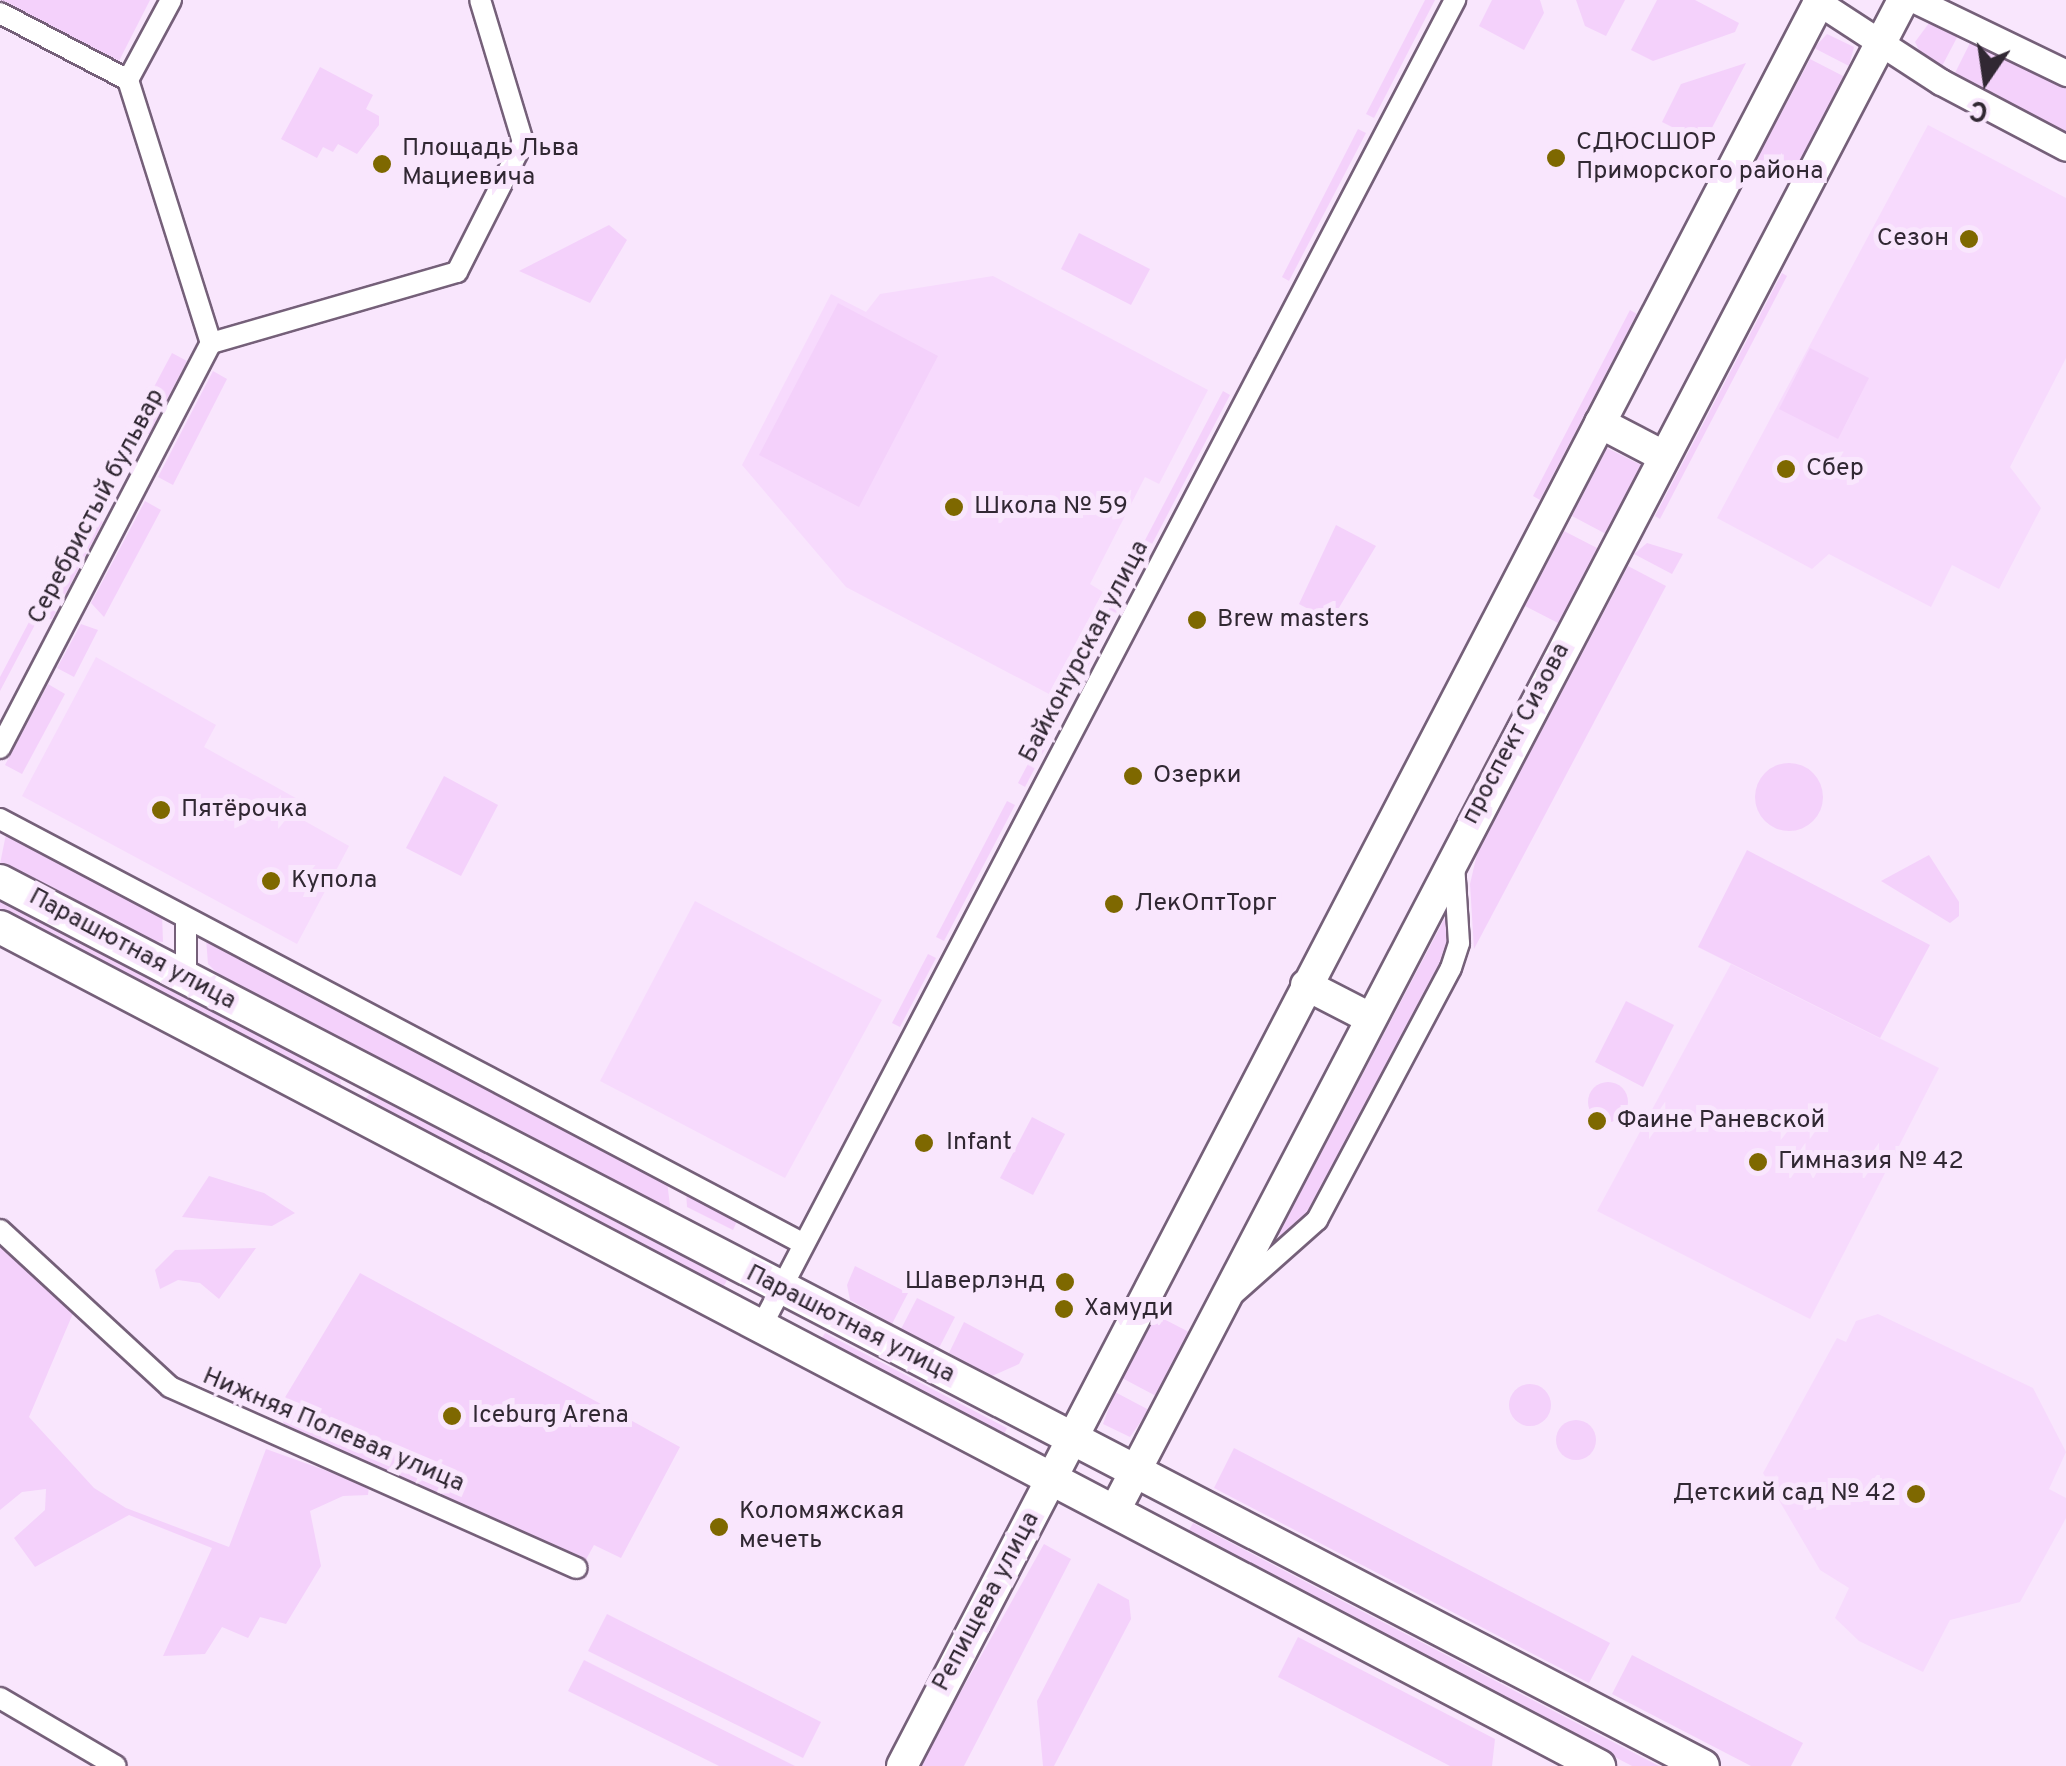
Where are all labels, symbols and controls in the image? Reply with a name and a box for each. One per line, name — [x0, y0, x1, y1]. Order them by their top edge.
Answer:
north arrow — [1936, 30, 2036, 130]
text: С — [1966, 90, 1992, 129]
place label: СДЮСШОР Приморского района — [1576, 129, 1823, 188]
place label: Площадь Льва Мациевича — [402, 135, 579, 194]
marker: СДЮСШОР Приморского района — [1545, 147, 1567, 169]
marker: Площадь Льва Мациевича — [371, 153, 393, 175]
place label: Сезон — [1877, 224, 1949, 254]
marker: Сезон — [1958, 228, 1980, 250]
street label: Серебристый бульвар — [22, 384, 172, 630]
place label: Сбер — [1806, 454, 1864, 484]
marker: Сбер — [1775, 458, 1797, 480]
place label: Школа № 59 — [974, 492, 1128, 522]
marker: Школа № 59 — [943, 496, 965, 518]
street label: Байконурская улица — [1014, 536, 1156, 768]
place label: Brew masters — [1217, 605, 1369, 635]
marker: Brew masters — [1186, 609, 1208, 631]
street label: проспект Сизова — [1457, 638, 1577, 830]
place label: Озерки — [1153, 761, 1242, 791]
marker: Озерки — [1122, 765, 1144, 787]
place label: Пятёрочка — [181, 795, 307, 825]
marker: Пятёрочка — [150, 799, 172, 821]
place label: Купола — [291, 866, 377, 896]
marker: Купола — [260, 870, 282, 892]
street label: Парашютная улица — [23, 883, 241, 1017]
place label: ЛекОптТорг — [1134, 889, 1277, 919]
marker: ЛекОптТорг — [1103, 893, 1125, 915]
place label: Фаине Раневской — [1617, 1106, 1825, 1136]
marker: Фаине Раневской — [1586, 1110, 1608, 1132]
place label: Infant — [946, 1128, 1012, 1158]
marker: Infant — [911, 1130, 937, 1156]
place label: Гимназия № 42 — [1778, 1147, 1964, 1177]
marker: Гимназия № 42 — [1747, 1151, 1769, 1173]
street label: Парашютная улица — [741, 1259, 959, 1391]
place label: Шаверлэнд — [905, 1267, 1045, 1297]
marker: Шаверлэнд — [1054, 1271, 1076, 1293]
place label: Хамуди — [1084, 1294, 1173, 1324]
marker: Хамуди — [1053, 1298, 1075, 1320]
street label: Нижняя Полевая улица — [198, 1362, 468, 1500]
place label: Iceburg Arena — [472, 1401, 630, 1431]
marker: Iceburg Arena — [441, 1405, 463, 1427]
place label: Детский сад № 42 — [1673, 1479, 1896, 1509]
marker: Детский сад № 42 — [1905, 1483, 1927, 1505]
place label: Коломяжская мечеть — [739, 1498, 904, 1557]
street label: Репищева улица — [927, 1507, 1047, 1697]
marker: Коломяжская мечеть — [708, 1516, 730, 1538]

